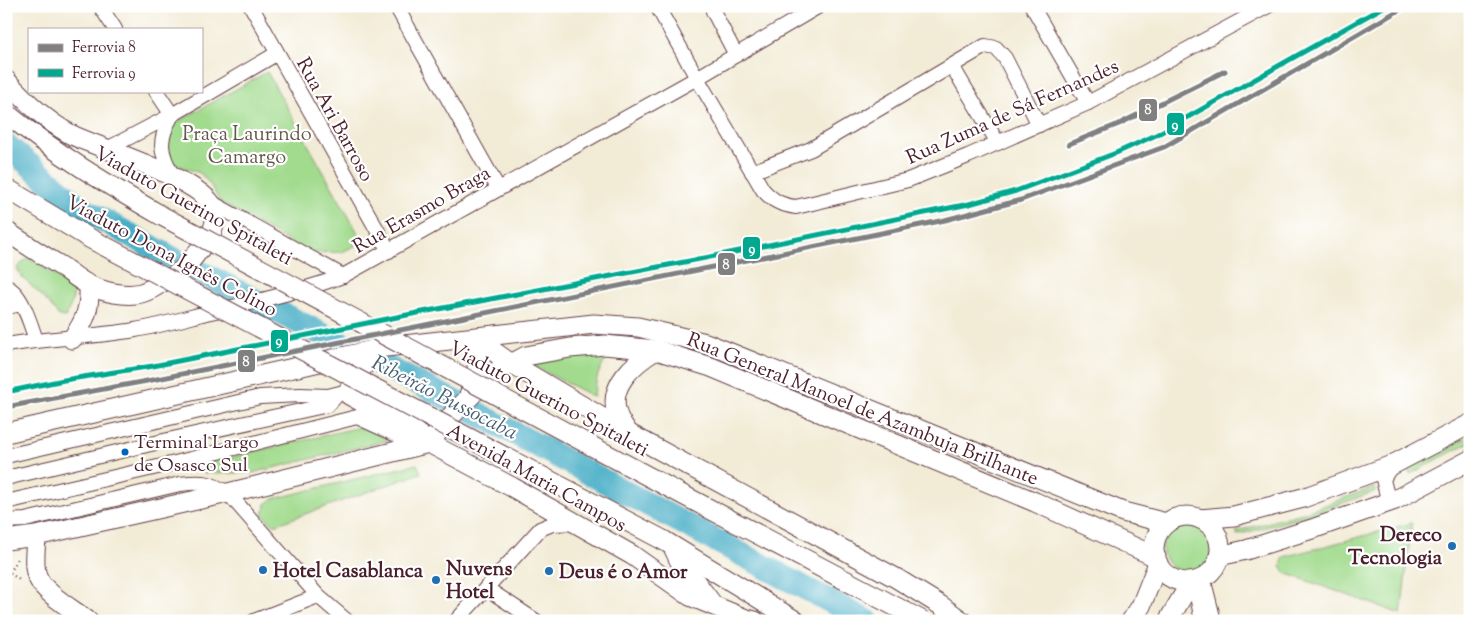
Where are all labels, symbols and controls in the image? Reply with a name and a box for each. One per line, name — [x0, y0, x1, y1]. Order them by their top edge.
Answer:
legend — [28, 28, 202, 92]
text: Ferrovia 8 — [72, 38, 136, 59]
street label: Rua Ari Barroso — [288, 53, 380, 188]
street label: Rua Zuma de Sá Fernandes — [902, 53, 1124, 173]
text: Ferrovia 9 — [72, 64, 136, 85]
line badge: 8 — [1138, 98, 1158, 122]
text: 8 — [1145, 101, 1152, 121]
line badge: 9 — [1166, 112, 1185, 136]
text: 9 — [1172, 116, 1179, 136]
park label: Praça Laurindo Camargo — [182, 121, 312, 173]
street label: Viaduto Guerino Spitaleti — [88, 140, 298, 274]
street label: Rua Erasmo Braga — [348, 160, 497, 262]
street label: Viaduto Dona Ignês Colino — [60, 189, 282, 325]
line badge: 9 — [742, 236, 761, 260]
text: 9 — [749, 240, 756, 260]
line badge: 8 — [717, 252, 736, 276]
text: 8 — [723, 256, 730, 276]
street label: Rua General Manoel de Azambuja Brilhante — [682, 326, 1042, 494]
line badge: 9 — [270, 329, 289, 353]
text: 9 — [276, 332, 283, 352]
street label: Viaduto Guerino Spitaleti — [442, 335, 653, 466]
line badge: 8 — [237, 349, 256, 373]
water label: Ribeirão Bussocaba — [366, 349, 522, 449]
text: 8 — [243, 353, 250, 373]
street label: Avenida Maria Campos — [440, 418, 631, 541]
place label: Terminal Largo de Osasco Sul — [134, 430, 259, 480]
marker: Terminal Largo de Osasco Sul — [120, 447, 130, 457]
place label: Dereco Tecnologia — [1348, 522, 1443, 574]
marker: Dereco Tecnologia — [1446, 540, 1458, 552]
place label: Nuvens Hotel — [446, 556, 512, 608]
place label: Hotel Casablanca — [273, 558, 424, 587]
place label: Deus é o Amor — [559, 559, 688, 588]
marker: Hotel Casablanca — [257, 564, 269, 576]
marker: Deus é o Amor — [543, 565, 555, 577]
marker: Nuvens Hotel — [430, 574, 442, 586]

